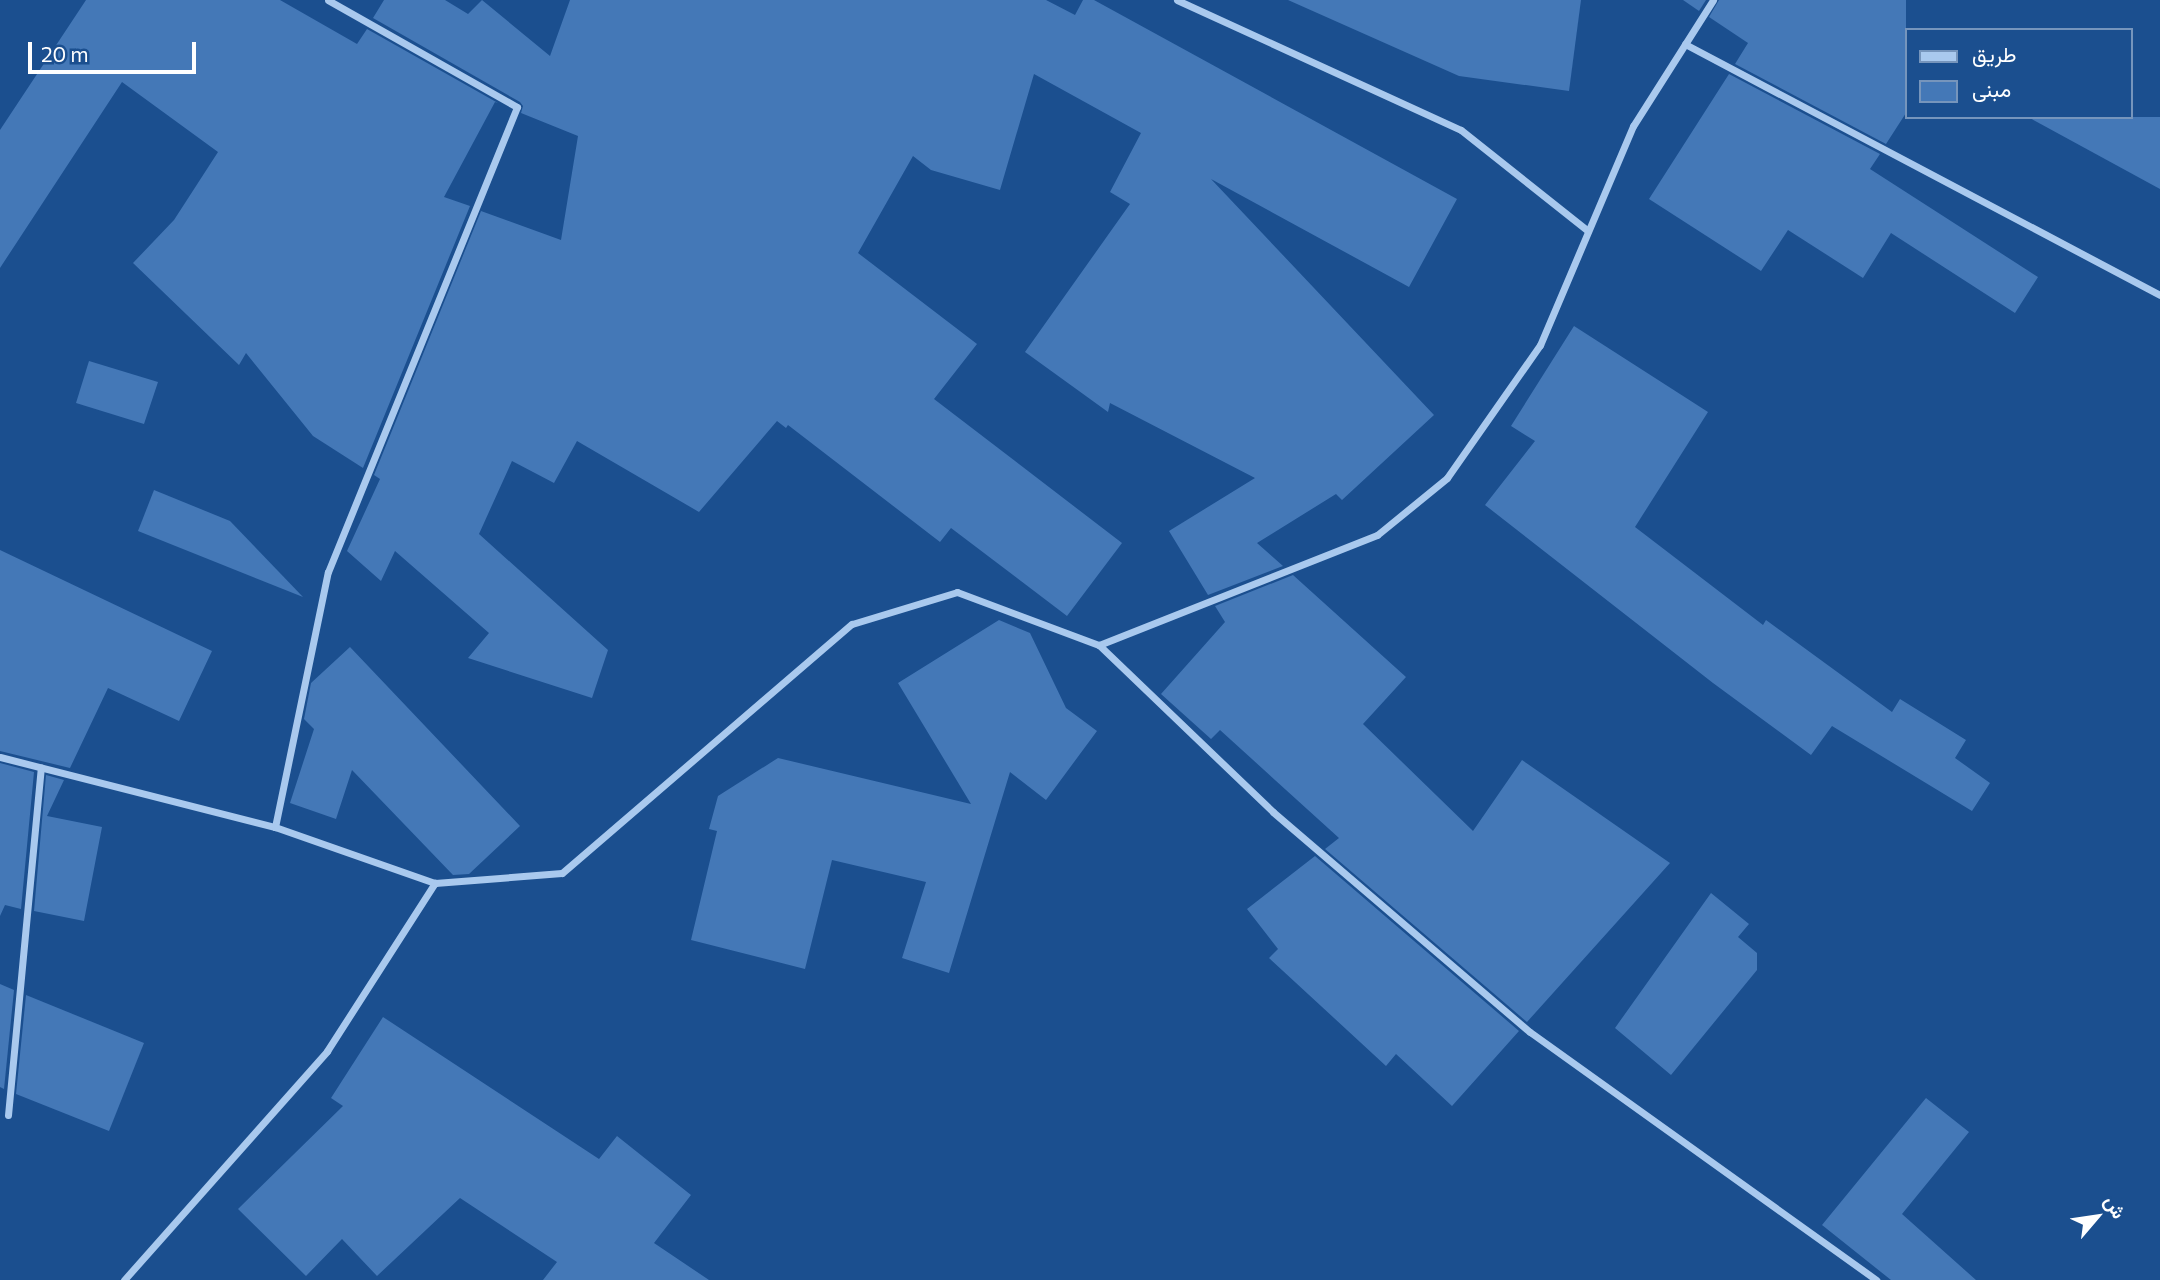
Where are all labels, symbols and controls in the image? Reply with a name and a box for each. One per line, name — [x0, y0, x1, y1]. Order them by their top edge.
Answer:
scale bar — [32, 28, 200, 72]
legend — [1904, 28, 2132, 119]
text: 20 m — [41, 41, 89, 66]
text: طريق — [1972, 41, 2017, 66]
text: مبنى — [1972, 76, 2011, 101]
north arrow — [2062, 1182, 2132, 1252]
text: ش — [2100, 1191, 2131, 1222]

